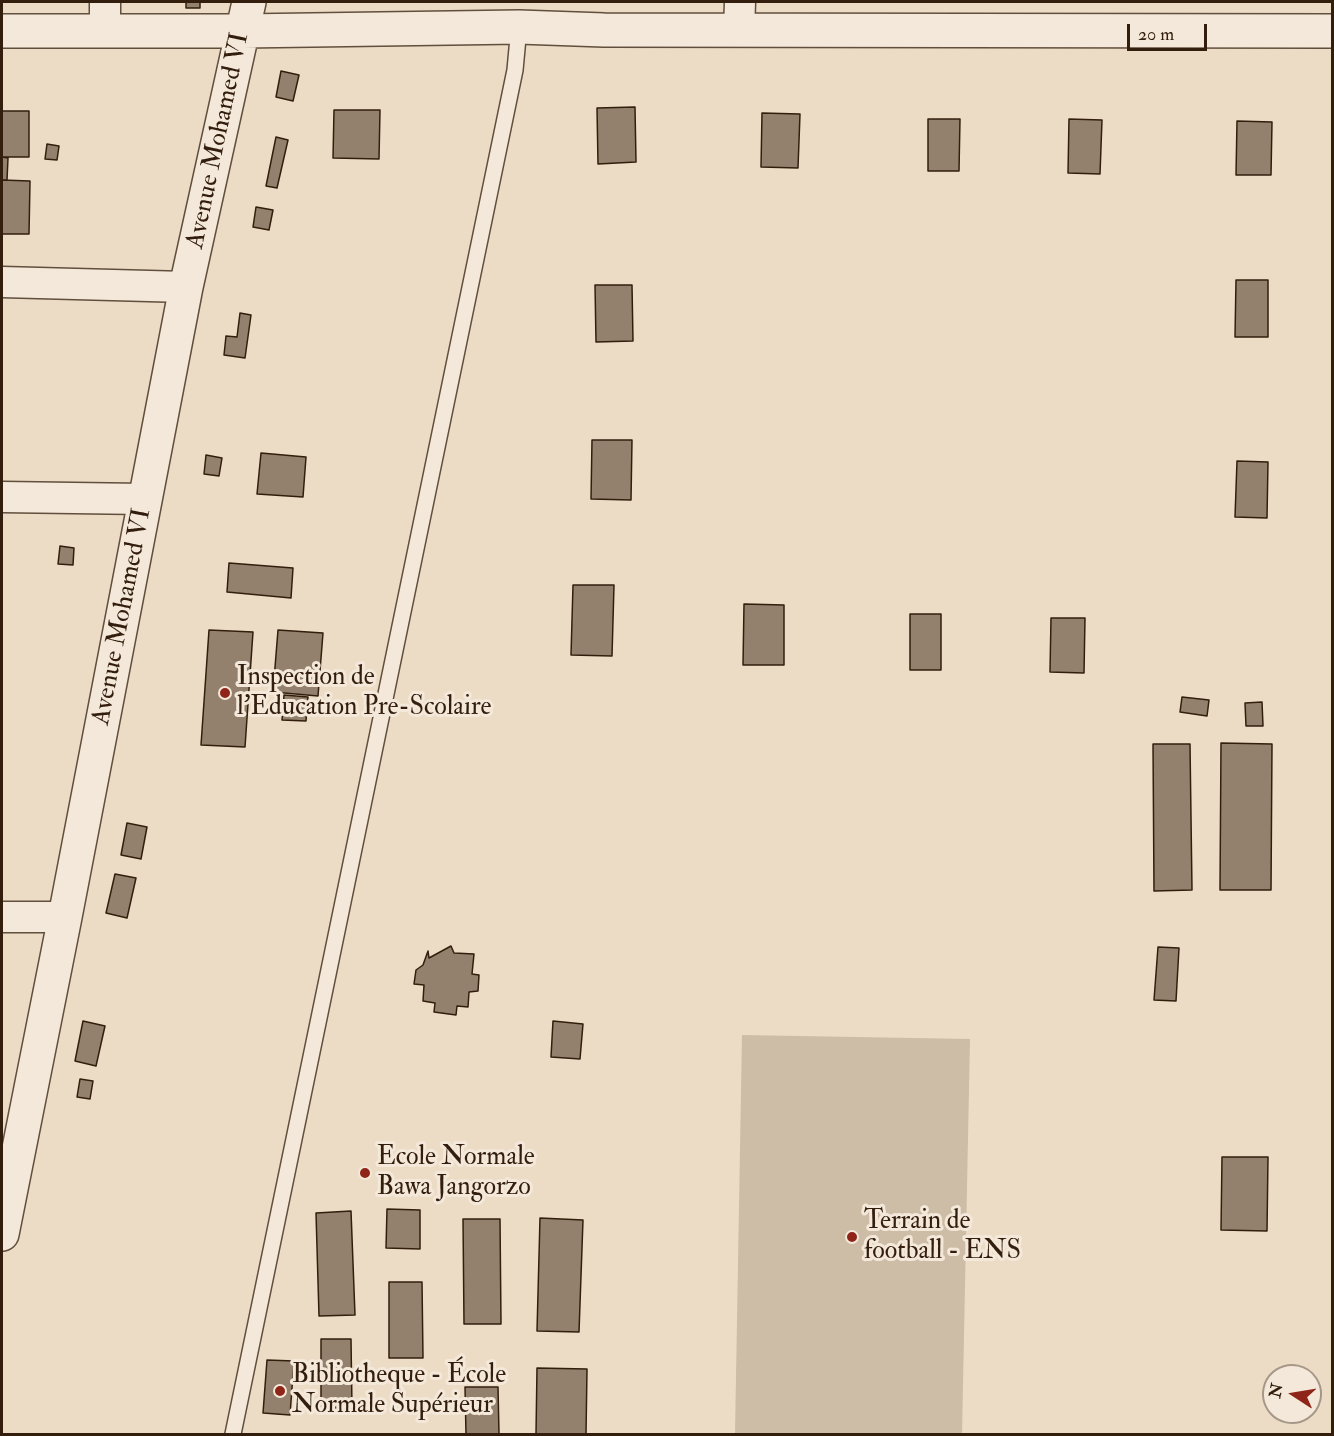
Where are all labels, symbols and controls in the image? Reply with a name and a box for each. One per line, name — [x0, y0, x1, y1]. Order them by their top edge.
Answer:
scale bar — [1130, 12, 1210, 50]
text: 20 m — [1138, 23, 1174, 46]
street label: Avenue Mohamed VI — [181, 30, 257, 252]
street label: Avenue Mohamed VI — [87, 506, 159, 728]
place label: Inspection de l'Education Pre-Scolaire — [237, 662, 491, 724]
marker: Inspection de l'Education Pre-Scolaire — [218, 686, 232, 700]
place label: Ecole Normale Bawa Jangorzo — [377, 1142, 535, 1204]
marker: Ecole Normale Bawa Jangorzo — [358, 1166, 372, 1180]
place label: Terrain de football - ENS — [864, 1206, 1021, 1268]
marker: Terrain de football - ENS — [845, 1230, 859, 1244]
place label: Bibliotheque - École Normale Supérieur — [292, 1360, 506, 1422]
north arrow — [1262, 1364, 1322, 1424]
text: N — [1265, 1382, 1288, 1400]
marker: Bibliotheque - École Normale Supérieur — [273, 1384, 287, 1398]

